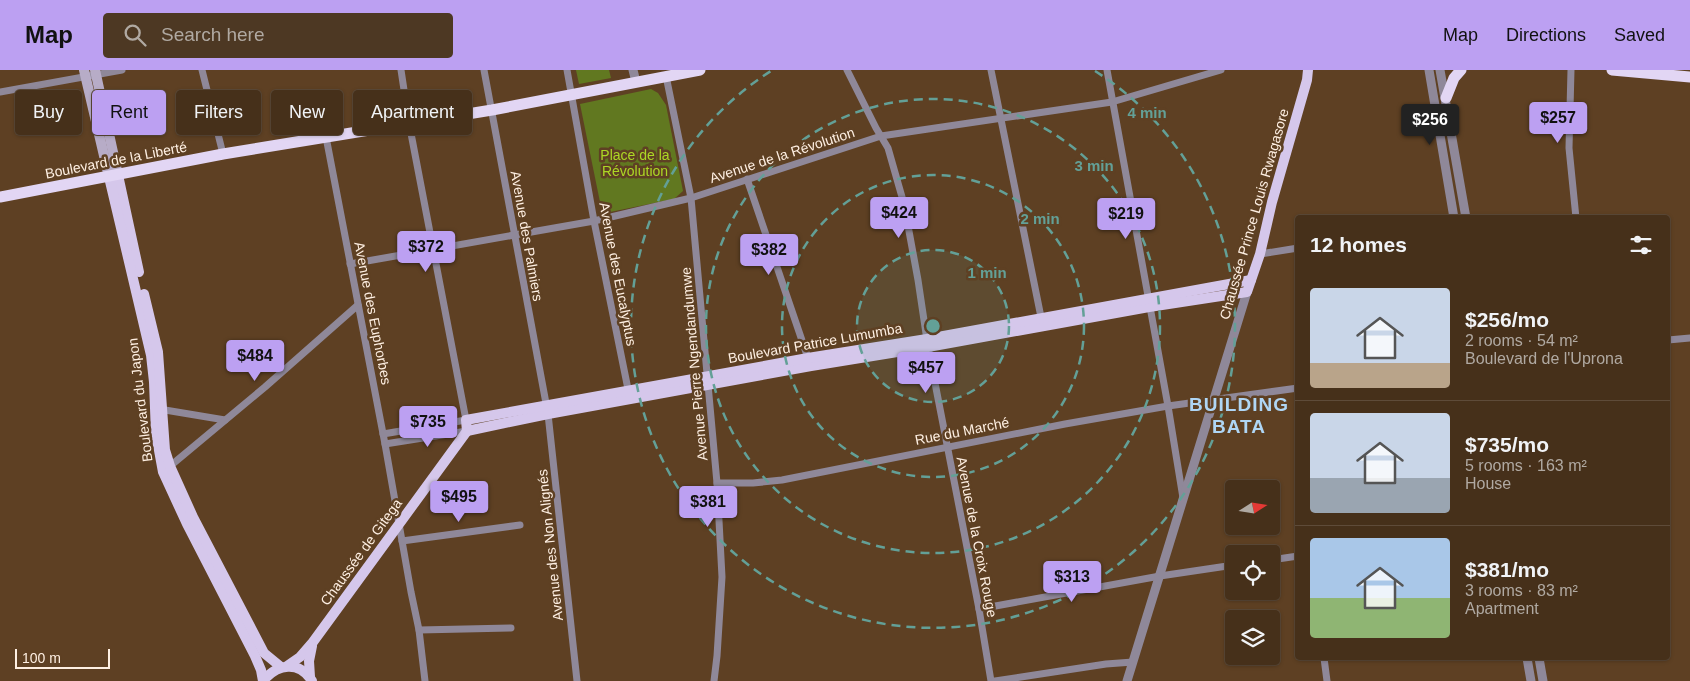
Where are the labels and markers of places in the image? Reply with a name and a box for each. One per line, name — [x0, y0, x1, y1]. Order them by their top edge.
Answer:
pin: $257 — [1528, 102, 1588, 144]
pin: $256 — [1400, 104, 1460, 146]
pin: $424 — [869, 196, 929, 239]
pin: $219 — [1096, 198, 1156, 240]
pin: $372 — [396, 230, 456, 273]
pin: $382 — [739, 234, 799, 276]
centre of rings — [924, 317, 942, 335]
pin: $484 — [225, 340, 285, 382]
pin: $457 — [896, 352, 956, 394]
pin: $735 — [398, 406, 458, 448]
pin: $495 — [429, 480, 489, 523]
pin: $381 — [678, 486, 738, 528]
pin: $313 — [1042, 560, 1102, 603]

